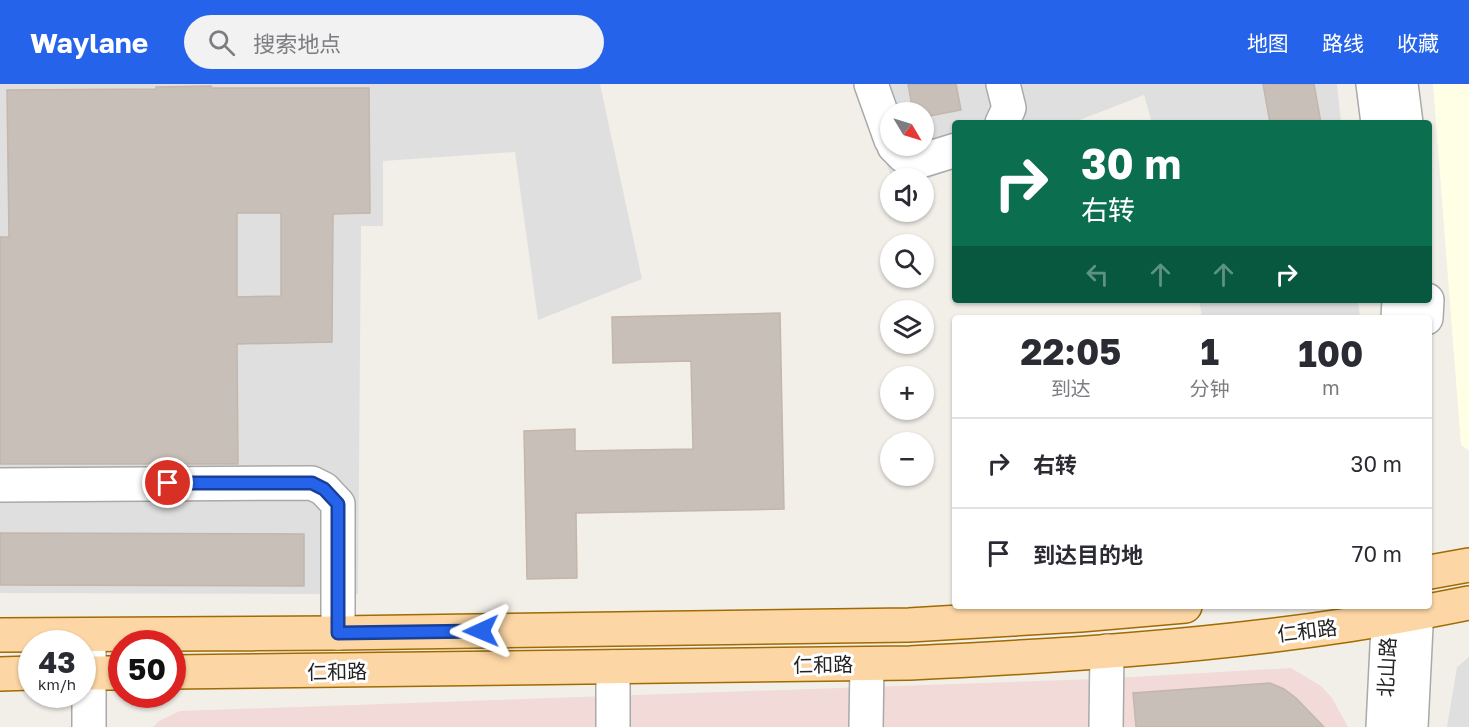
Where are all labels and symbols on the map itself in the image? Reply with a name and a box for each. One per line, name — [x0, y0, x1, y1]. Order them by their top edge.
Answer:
north arrow — [880, 102, 934, 156]
pin — [142, 457, 193, 508]
position arrow — [449, 599, 513, 663]
street label: 仁和路 — [1276, 614, 1338, 646]
speed limit sign: 50 — [108, 630, 186, 708]
street label: 北山路 — [1372, 636, 1400, 698]
street label: 仁和路 — [793, 651, 853, 677]
street label: 仁和路 — [307, 658, 367, 684]

